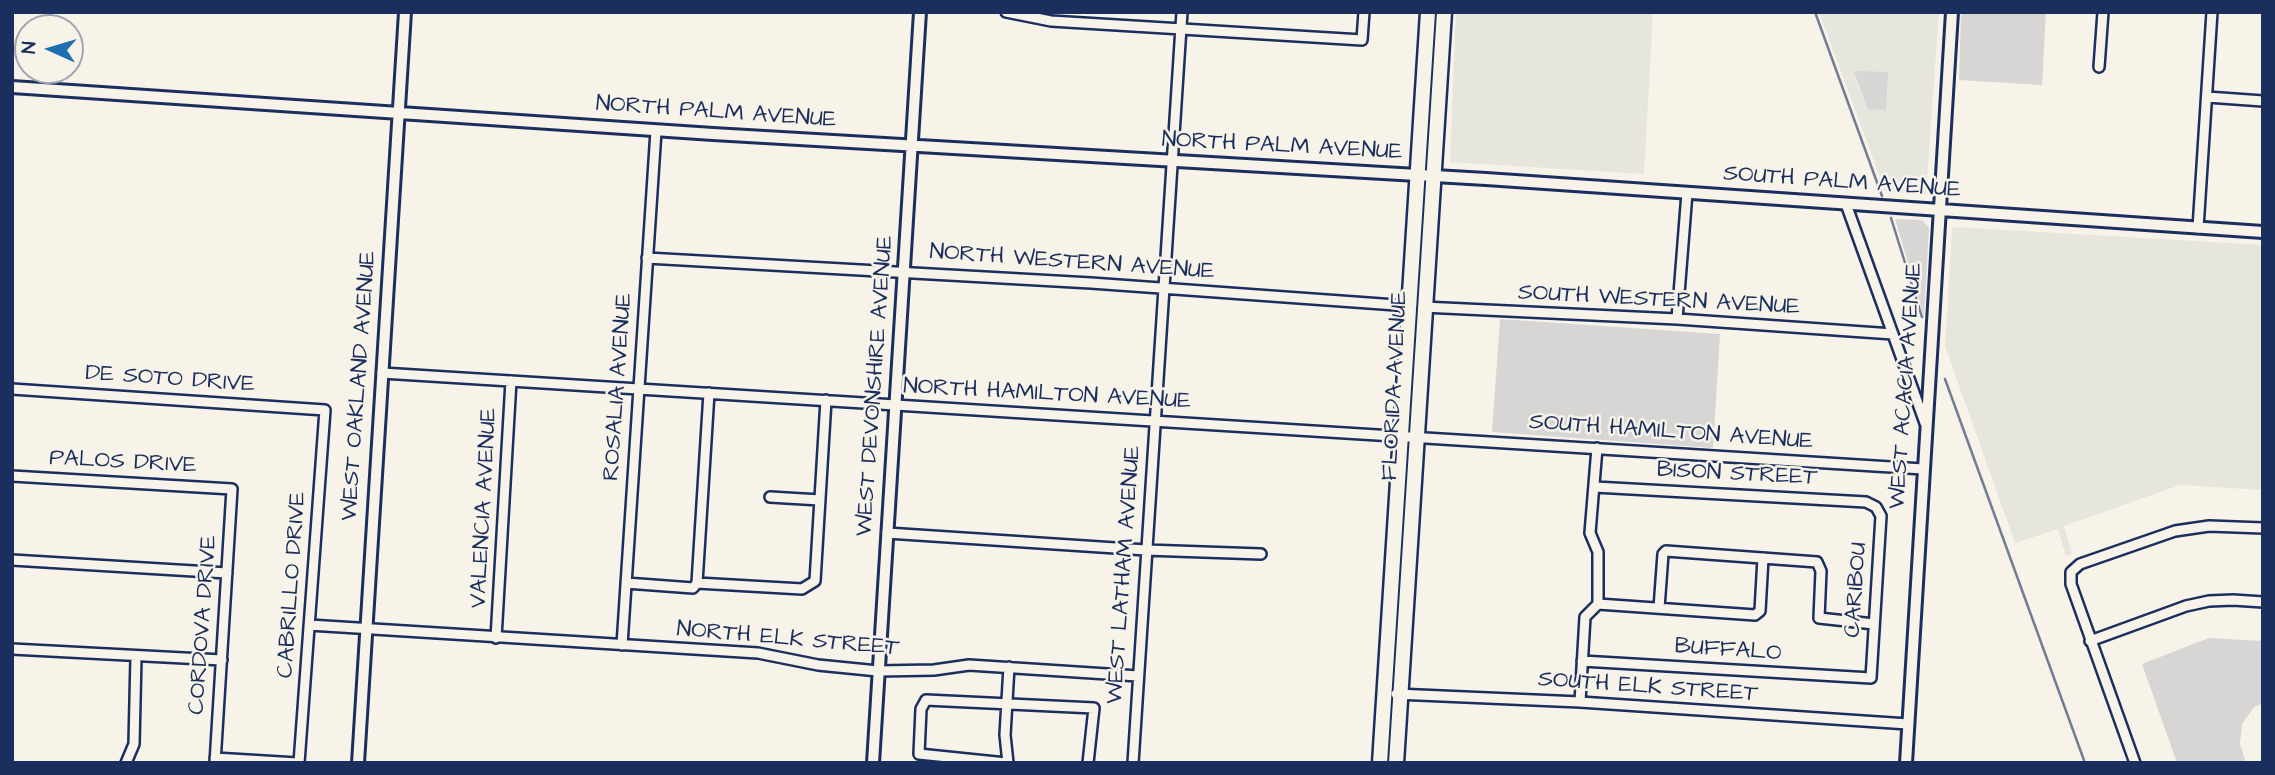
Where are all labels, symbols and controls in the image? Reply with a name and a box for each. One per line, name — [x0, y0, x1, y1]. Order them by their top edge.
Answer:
north arrow — [14, 14, 84, 84]
text: N — [16, 41, 43, 55]
street label: NORTH PALM AVENUE — [595, 91, 837, 135]
street label: NORTH PALM AVENUE — [1161, 127, 1403, 167]
street label: SOUTH PALM AVENUE — [1722, 161, 1962, 205]
street label: WEST DEVONSHIRE AVENUE — [852, 235, 900, 537]
street label: NORTH WESTERN AVENUE — [929, 239, 1215, 287]
street label: WEST OAKLAND AVENUE — [337, 250, 383, 522]
street label: WEST ACACIA AVENUE — [1885, 262, 1929, 510]
street label: SOUTH WESTERN AVENUE — [1517, 280, 1801, 322]
street label: FLORIDA AVENUE — [1377, 291, 1415, 481]
street label: ROSALIA AVENUE — [599, 292, 639, 482]
street label: DE SOTO DRIVE — [84, 360, 256, 400]
street label: NORTH HAMILTON AVENUE — [903, 374, 1191, 416]
street label: VALENCIA AVENUE — [466, 407, 504, 609]
street label: SOUTH HAMILTON AVENUE — [1528, 409, 1814, 457]
street label: PALOS DRIVE — [49, 445, 197, 481]
street label: WEST LATHAM AVENUE — [1102, 445, 1148, 705]
street label: BISON STREET — [1656, 457, 1818, 493]
street label: CABRILLO DRIVE — [273, 491, 313, 679]
street label: CORDOVA DRIVE — [184, 534, 224, 716]
street label: CARIBOU — [1840, 541, 1874, 639]
street label: NORTH ELK STREET — [676, 617, 900, 663]
street label: BUFFALO — [1674, 633, 1782, 669]
street label: SOUTH ELK STREET — [1537, 667, 1759, 709]

